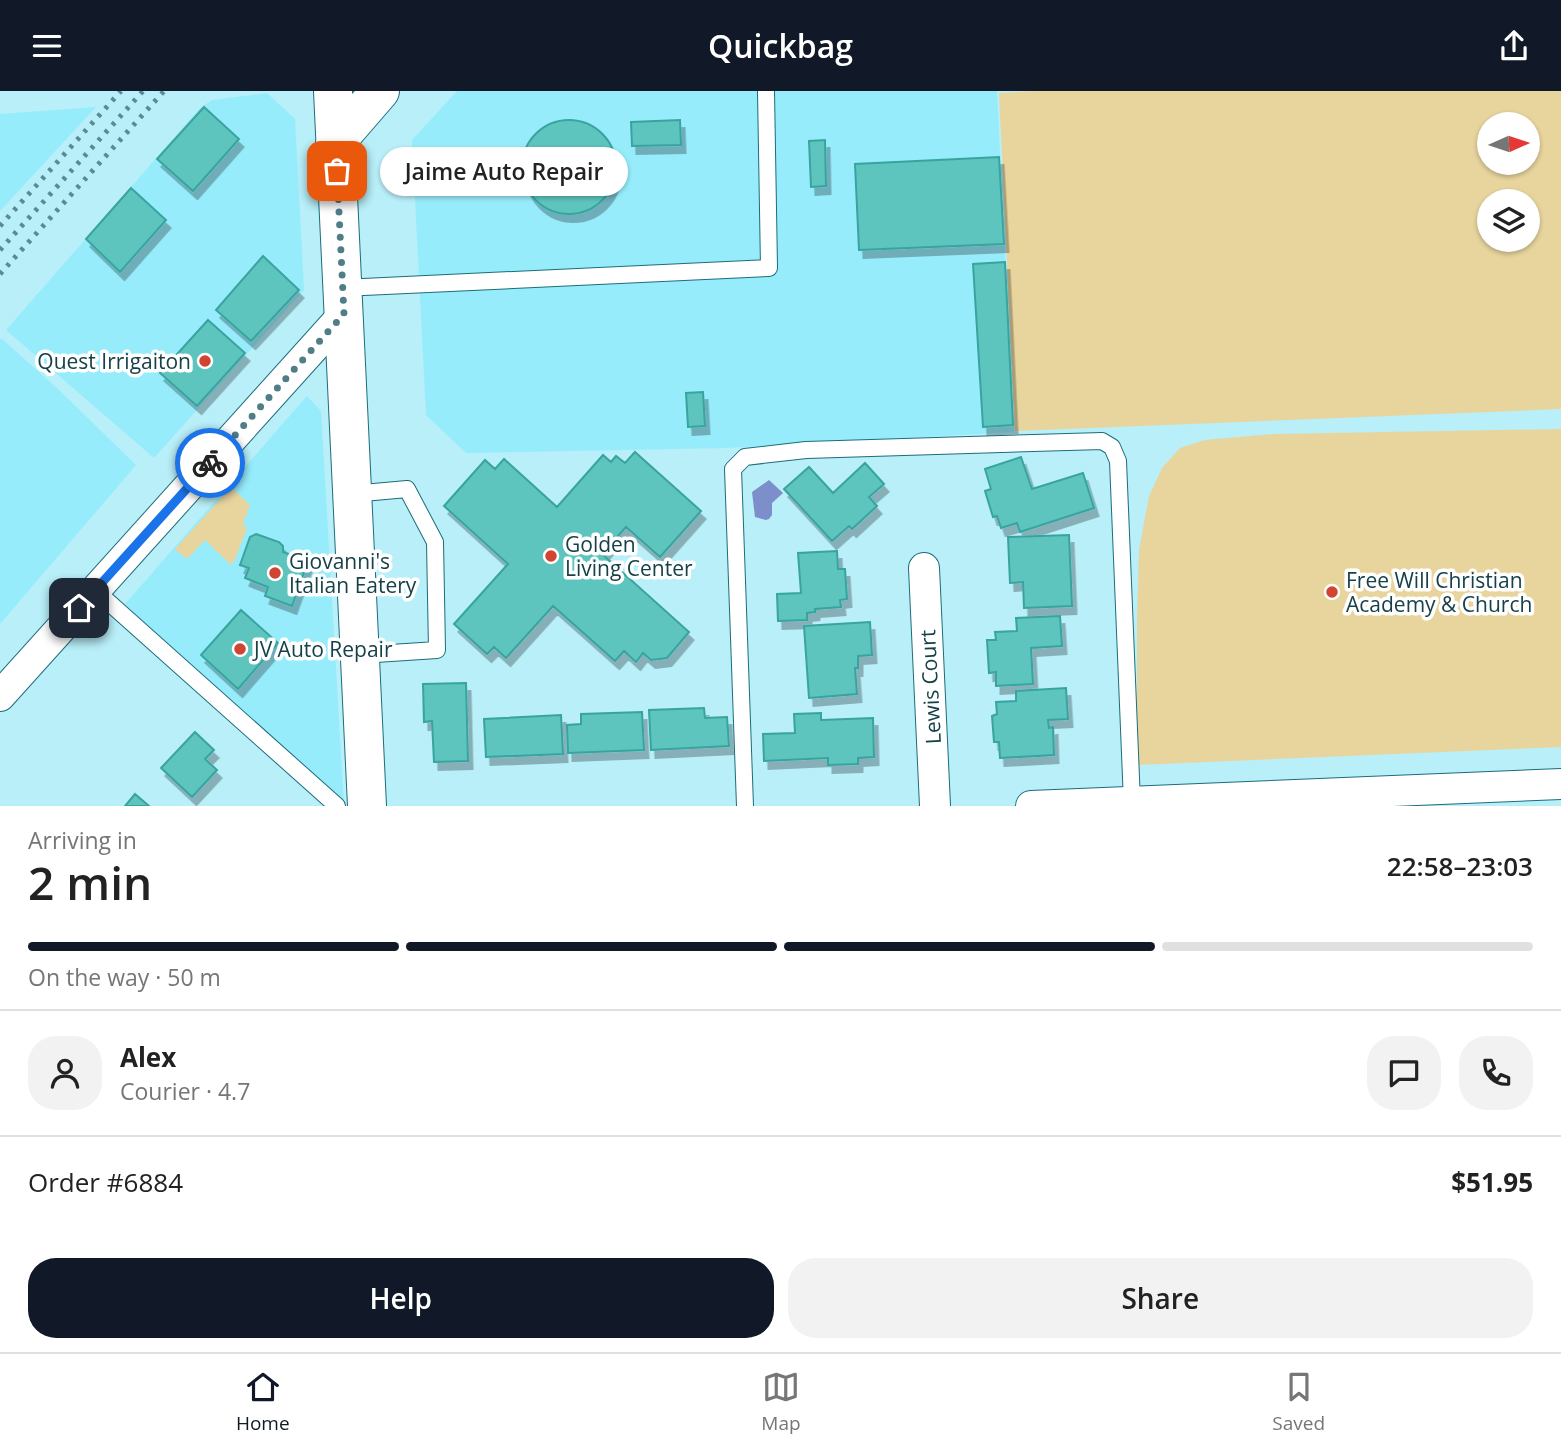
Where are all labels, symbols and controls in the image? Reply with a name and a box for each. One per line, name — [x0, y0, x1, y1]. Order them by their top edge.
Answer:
text: Quickbag — [708, 24, 853, 67]
icon: menu — [28, 27, 66, 65]
icon: share — [1495, 27, 1533, 65]
north arrow — [1477, 112, 1540, 175]
map controls — [1477, 112, 1540, 252]
pin — [307, 141, 367, 201]
callout: Jaime Auto Repair — [379, 147, 628, 195]
icon: bag — [318, 152, 356, 190]
text: Jaime Auto Repair — [405, 155, 603, 187]
button: layers — [1477, 189, 1540, 252]
place label: Quest Irrigaiton — [37, 347, 191, 375]
marker: Quest Irrigaiton — [197, 353, 213, 369]
courier — [175, 428, 245, 498]
icon: bike — [191, 444, 229, 482]
place label: Golden Living Center — [565, 530, 693, 582]
place label: Giovanni's Italian Eatery — [289, 547, 417, 599]
marker: Golden Living Center — [543, 548, 559, 564]
marker: Giovanni's Italian Eatery — [267, 565, 283, 581]
place label: Free Will Christian Academy & Church — [1346, 566, 1532, 618]
pin — [49, 578, 109, 638]
marker: Free Will Christian Academy & Church — [1324, 584, 1340, 600]
icon: home — [60, 589, 98, 627]
street label: Lewis Court — [913, 629, 947, 745]
place label: JV Auto Repair — [252, 635, 393, 663]
marker: JV Auto Repair — [232, 641, 248, 657]
text: Arriving in — [28, 824, 137, 856]
text: 22:58–23:03 — [1387, 848, 1533, 884]
text: 2 min — [28, 851, 152, 913]
text: On the way · 50 m — [28, 961, 221, 993]
button: person — [28, 1036, 102, 1110]
button: chat — [1367, 1036, 1441, 1110]
button: phone — [1459, 1036, 1533, 1110]
text: Alex — [120, 1039, 176, 1075]
text: Courier · 4.7 — [120, 1075, 250, 1107]
text: Order #6884 — [28, 1164, 183, 1200]
text: $51.95 — [1451, 1164, 1533, 1200]
button: Help — [28, 1258, 774, 1338]
button: Share — [788, 1258, 1533, 1338]
tab: Home — [236, 1368, 290, 1436]
tab: Map — [761, 1368, 801, 1436]
tab: Saved — [1272, 1368, 1325, 1436]

